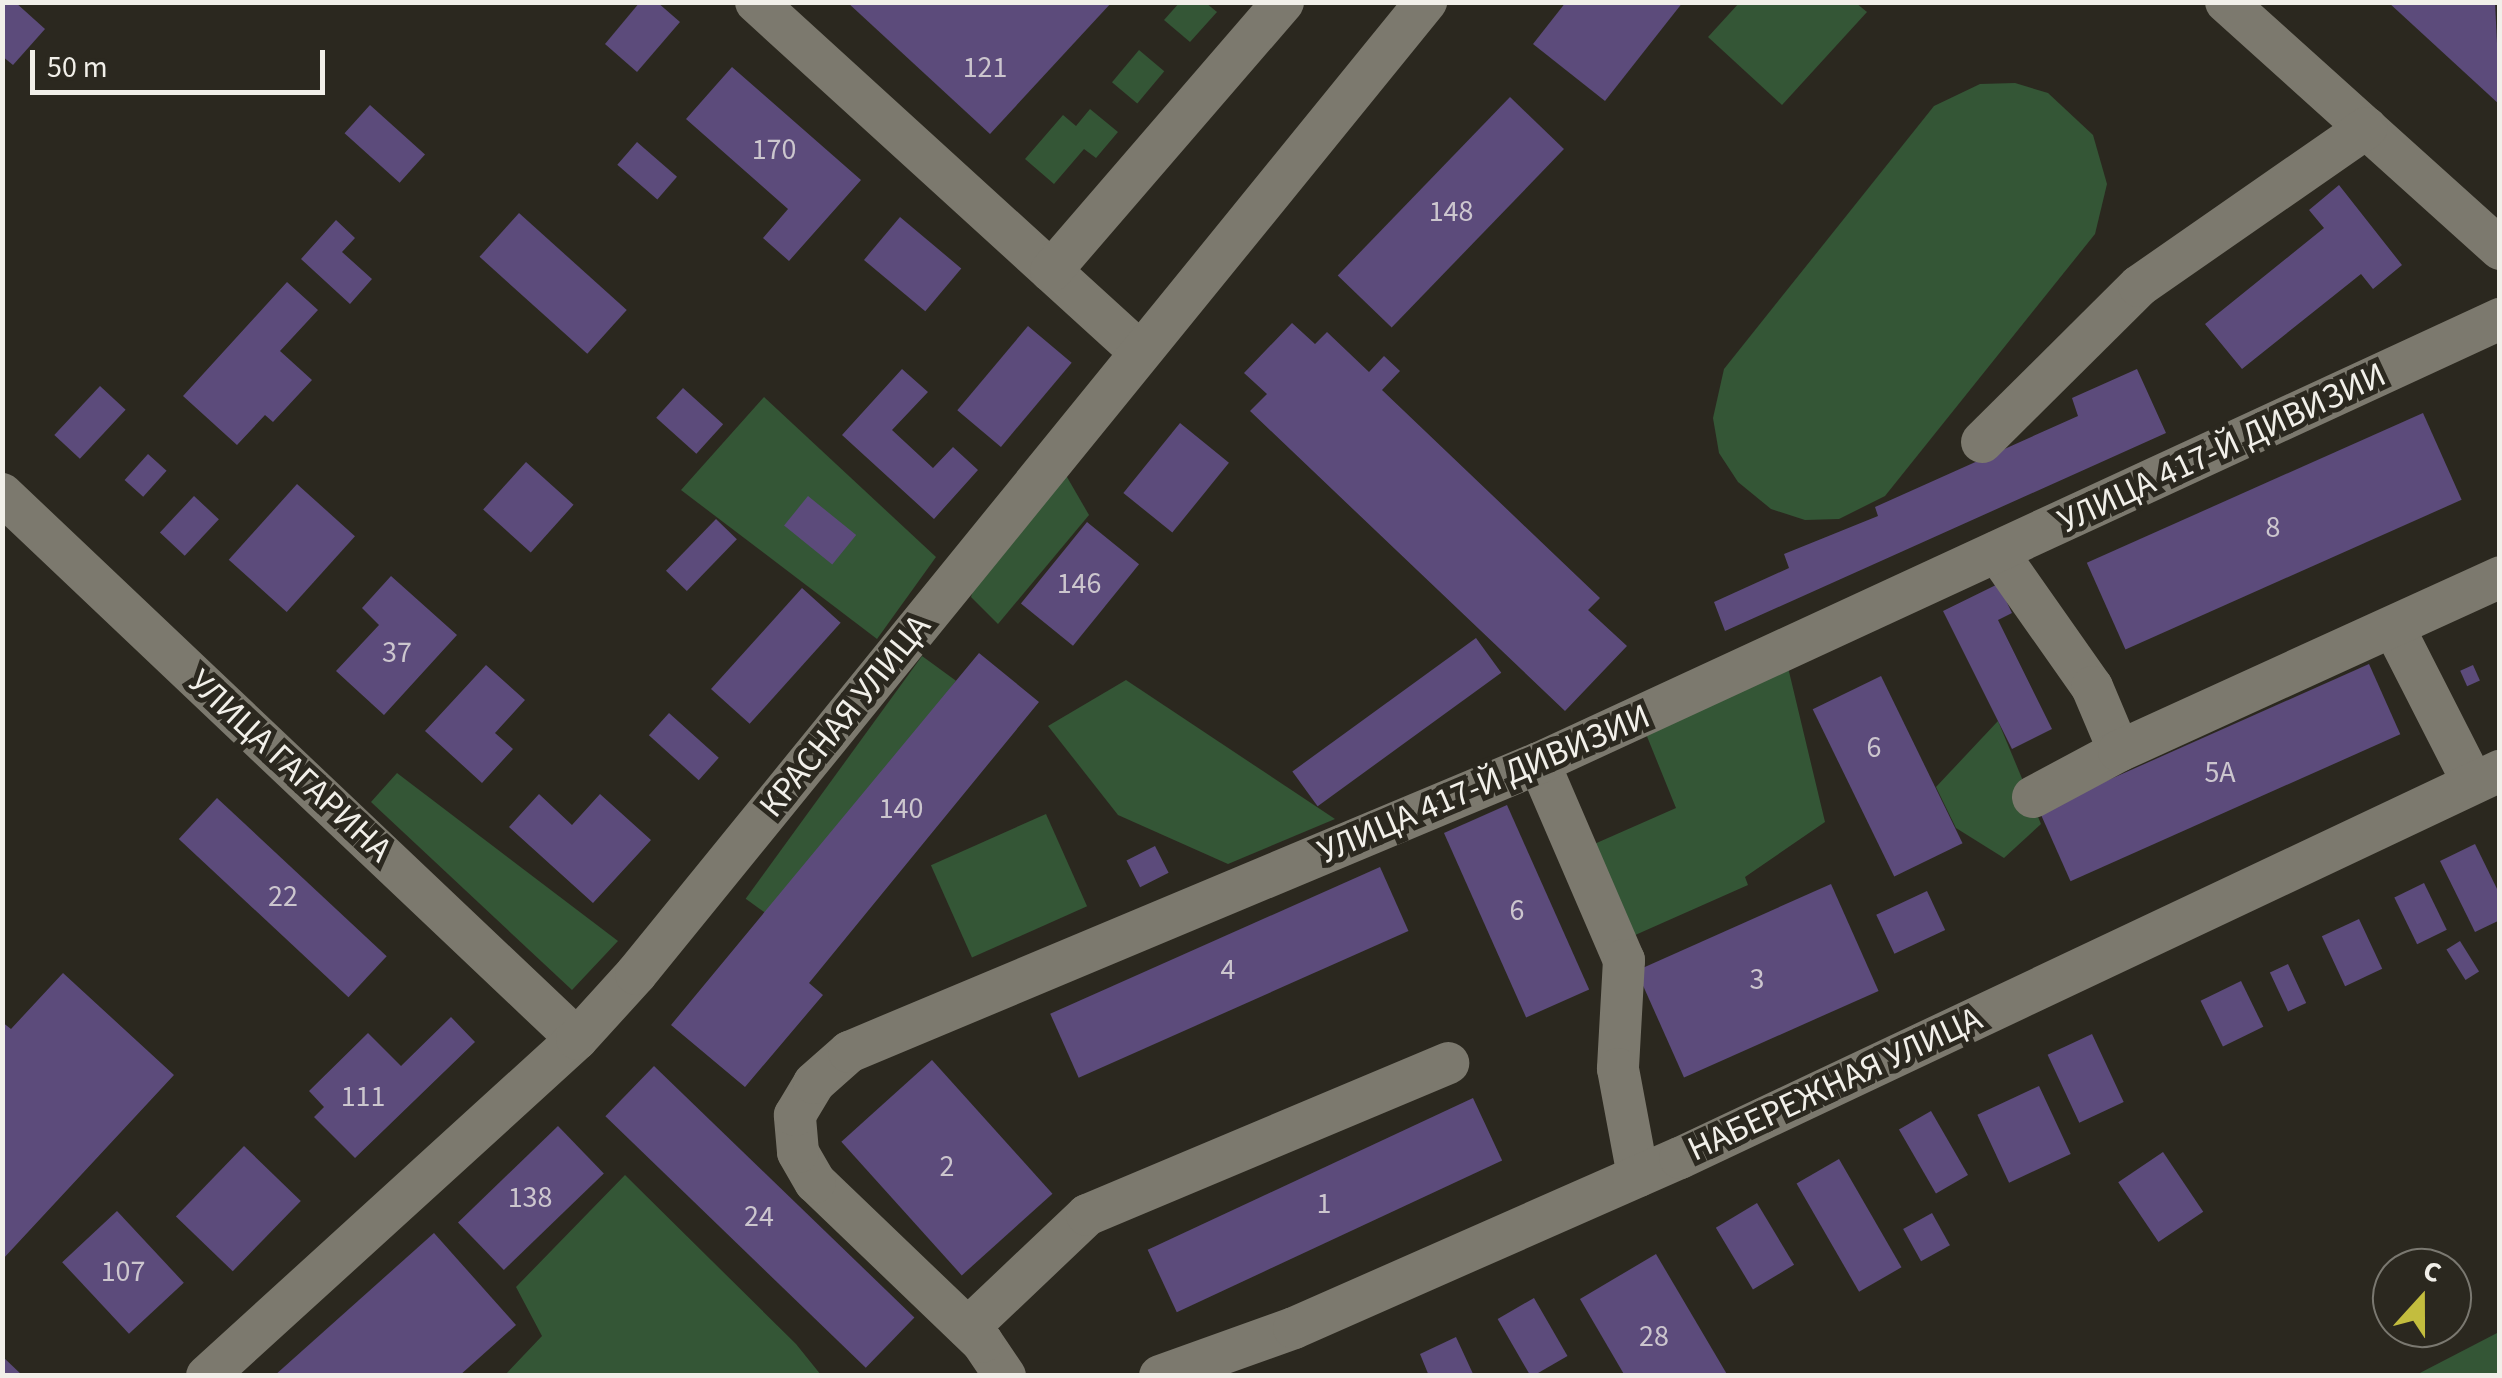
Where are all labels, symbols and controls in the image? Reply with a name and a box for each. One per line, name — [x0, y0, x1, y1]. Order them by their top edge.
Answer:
scale bar — [35, 30, 330, 92]
text: 50 m — [47, 46, 108, 89]
house number: 121 — [963, 50, 1007, 86]
house number: 170 — [752, 132, 796, 168]
house number: 148 — [1429, 194, 1473, 230]
street label: УЛИЦА 417-Й ДИВИЗИИ — [2052, 354, 2392, 542]
house number: 8 — [2266, 510, 2280, 546]
house number: 146 — [1057, 566, 1101, 602]
street label: КРАСНАЯ УЛИЦА — [750, 606, 940, 826]
house number: 37 — [382, 635, 412, 671]
street label: УЛИЦА ГАГАРИНА — [180, 661, 400, 871]
street label: УЛИЦА 417-Й ДИВИЗИИ — [1312, 695, 1656, 873]
house number: 6 — [1867, 730, 1881, 766]
house number: 5А — [2204, 755, 2236, 791]
house number: 140 — [879, 791, 923, 827]
house number: 22 — [268, 879, 298, 915]
house number: 6 — [1510, 893, 1524, 929]
house number: 4 — [1221, 952, 1235, 988]
house number: 3 — [1750, 962, 1764, 998]
street label: НАБЕРЕЖНАЯ УЛИЦА — [1681, 997, 1989, 1171]
house number: 111 — [341, 1079, 385, 1115]
house number: 2 — [940, 1149, 954, 1185]
house number: 138 — [508, 1180, 552, 1216]
house number: 1 — [1317, 1186, 1331, 1222]
house number: 24 — [744, 1199, 774, 1235]
north arrow — [2372, 1248, 2472, 1348]
text: С — [2417, 1250, 2447, 1293]
house number: 107 — [101, 1254, 145, 1290]
house number: 28 — [1639, 1319, 1669, 1355]

